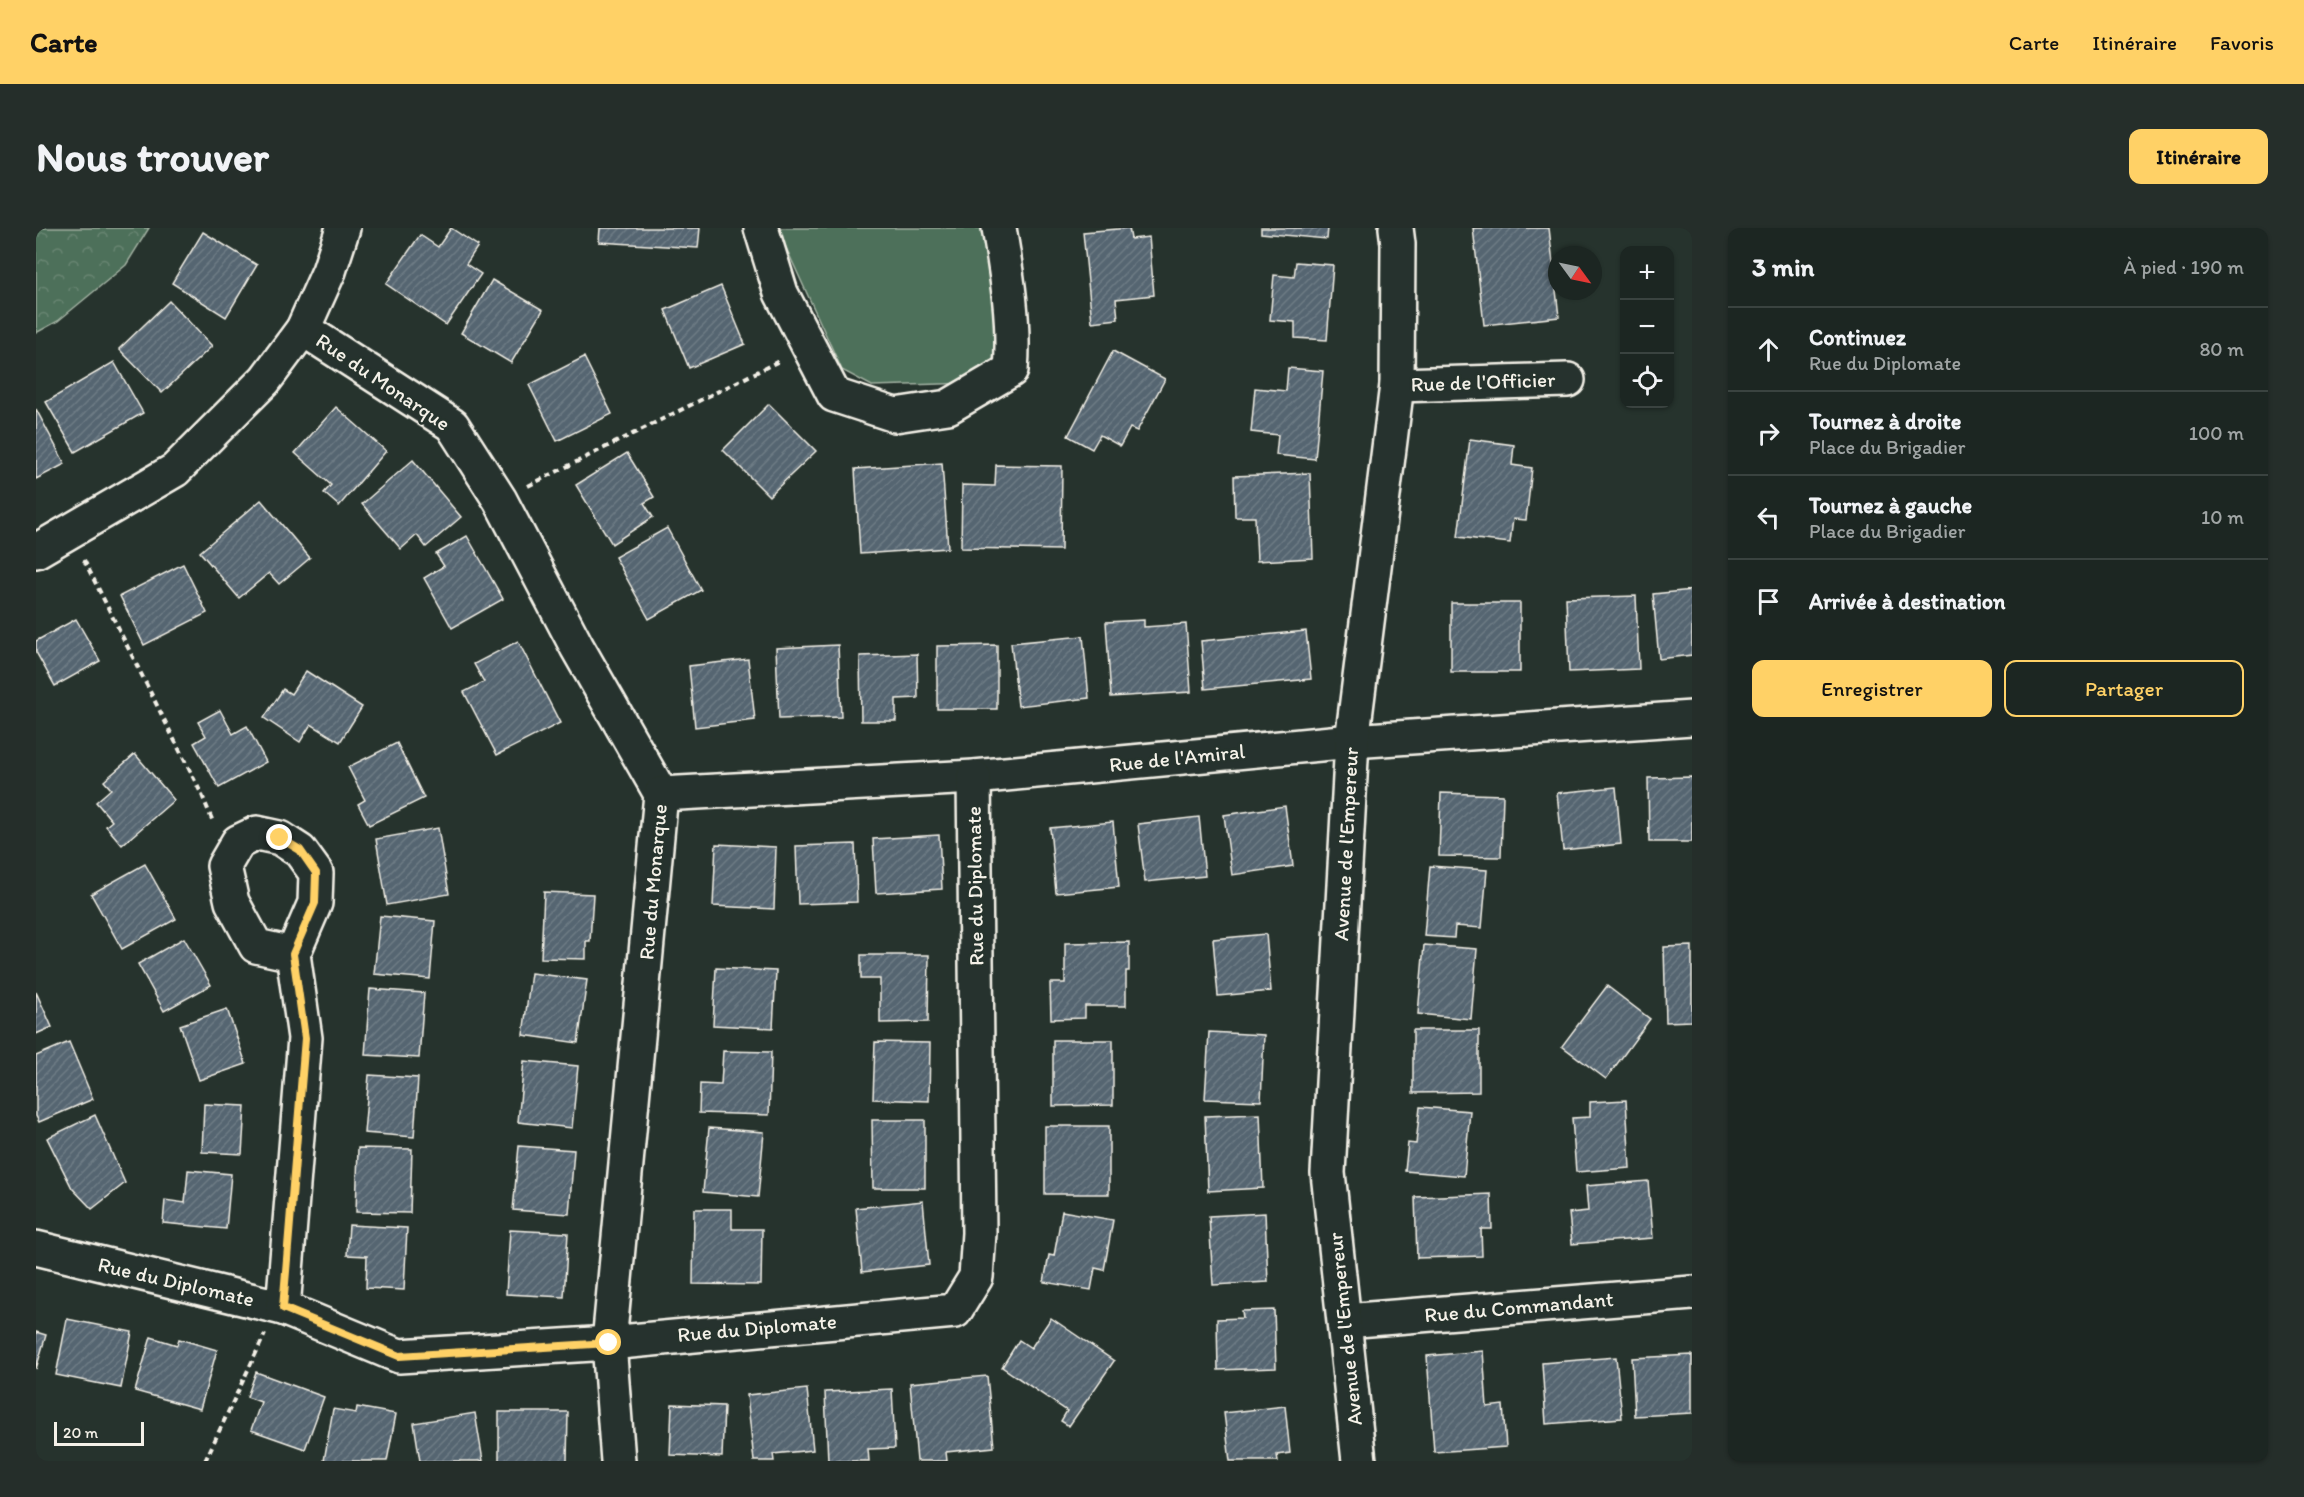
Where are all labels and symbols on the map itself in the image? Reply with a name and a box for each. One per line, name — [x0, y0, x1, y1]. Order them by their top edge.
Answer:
north arrow — [1548, 246, 1602, 300]
street label: Rue du Monarque — [311, 327, 455, 436]
street label: Rue de l'Officier — [1410, 366, 1556, 397]
street label: Rue de l'Amiral — [1108, 738, 1246, 777]
street label: Avenue de l'Empereur — [1328, 746, 1363, 941]
street label: Rue du Monarque — [633, 803, 672, 961]
street label: Rue du Diplomate — [961, 806, 988, 966]
route end — [266, 824, 292, 850]
street label: Avenue de l'Empereur — [1322, 1231, 1367, 1427]
street label: Rue du Diplomate — [96, 1251, 257, 1312]
street label: Rue du Commandant — [1423, 1286, 1615, 1327]
street label: Rue du Diplomate — [676, 1308, 838, 1347]
route start — [595, 1329, 621, 1355]
scale bar — [54, 1419, 144, 1446]

